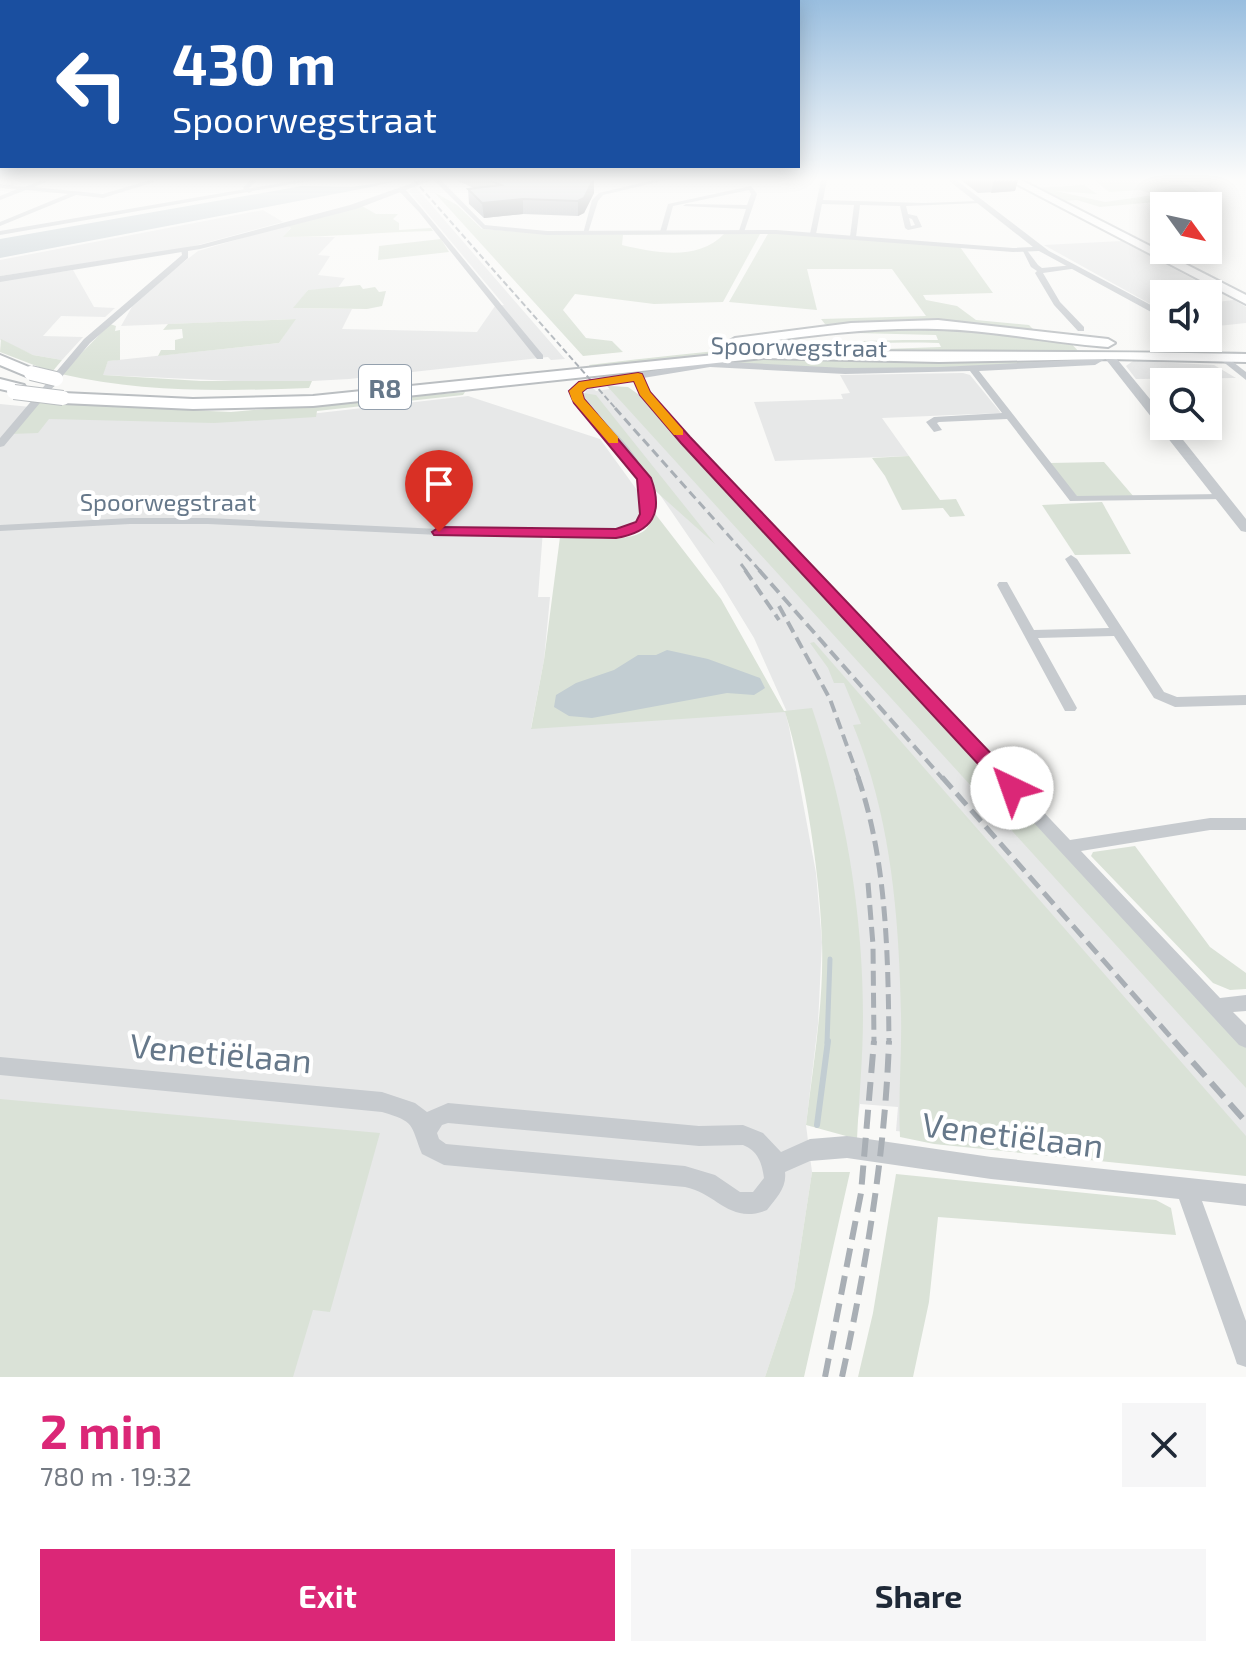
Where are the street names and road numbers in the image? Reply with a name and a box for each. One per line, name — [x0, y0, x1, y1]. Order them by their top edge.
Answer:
street label: Spoorwegstraat — [710, 330, 888, 362]
road number: R8 — [359, 365, 411, 409]
street label: Spoorwegstraat — [80, 487, 256, 516]
street label: Venetiëlaan — [128, 1024, 314, 1080]
street label: Venetiëlaan — [920, 1103, 1106, 1165]

